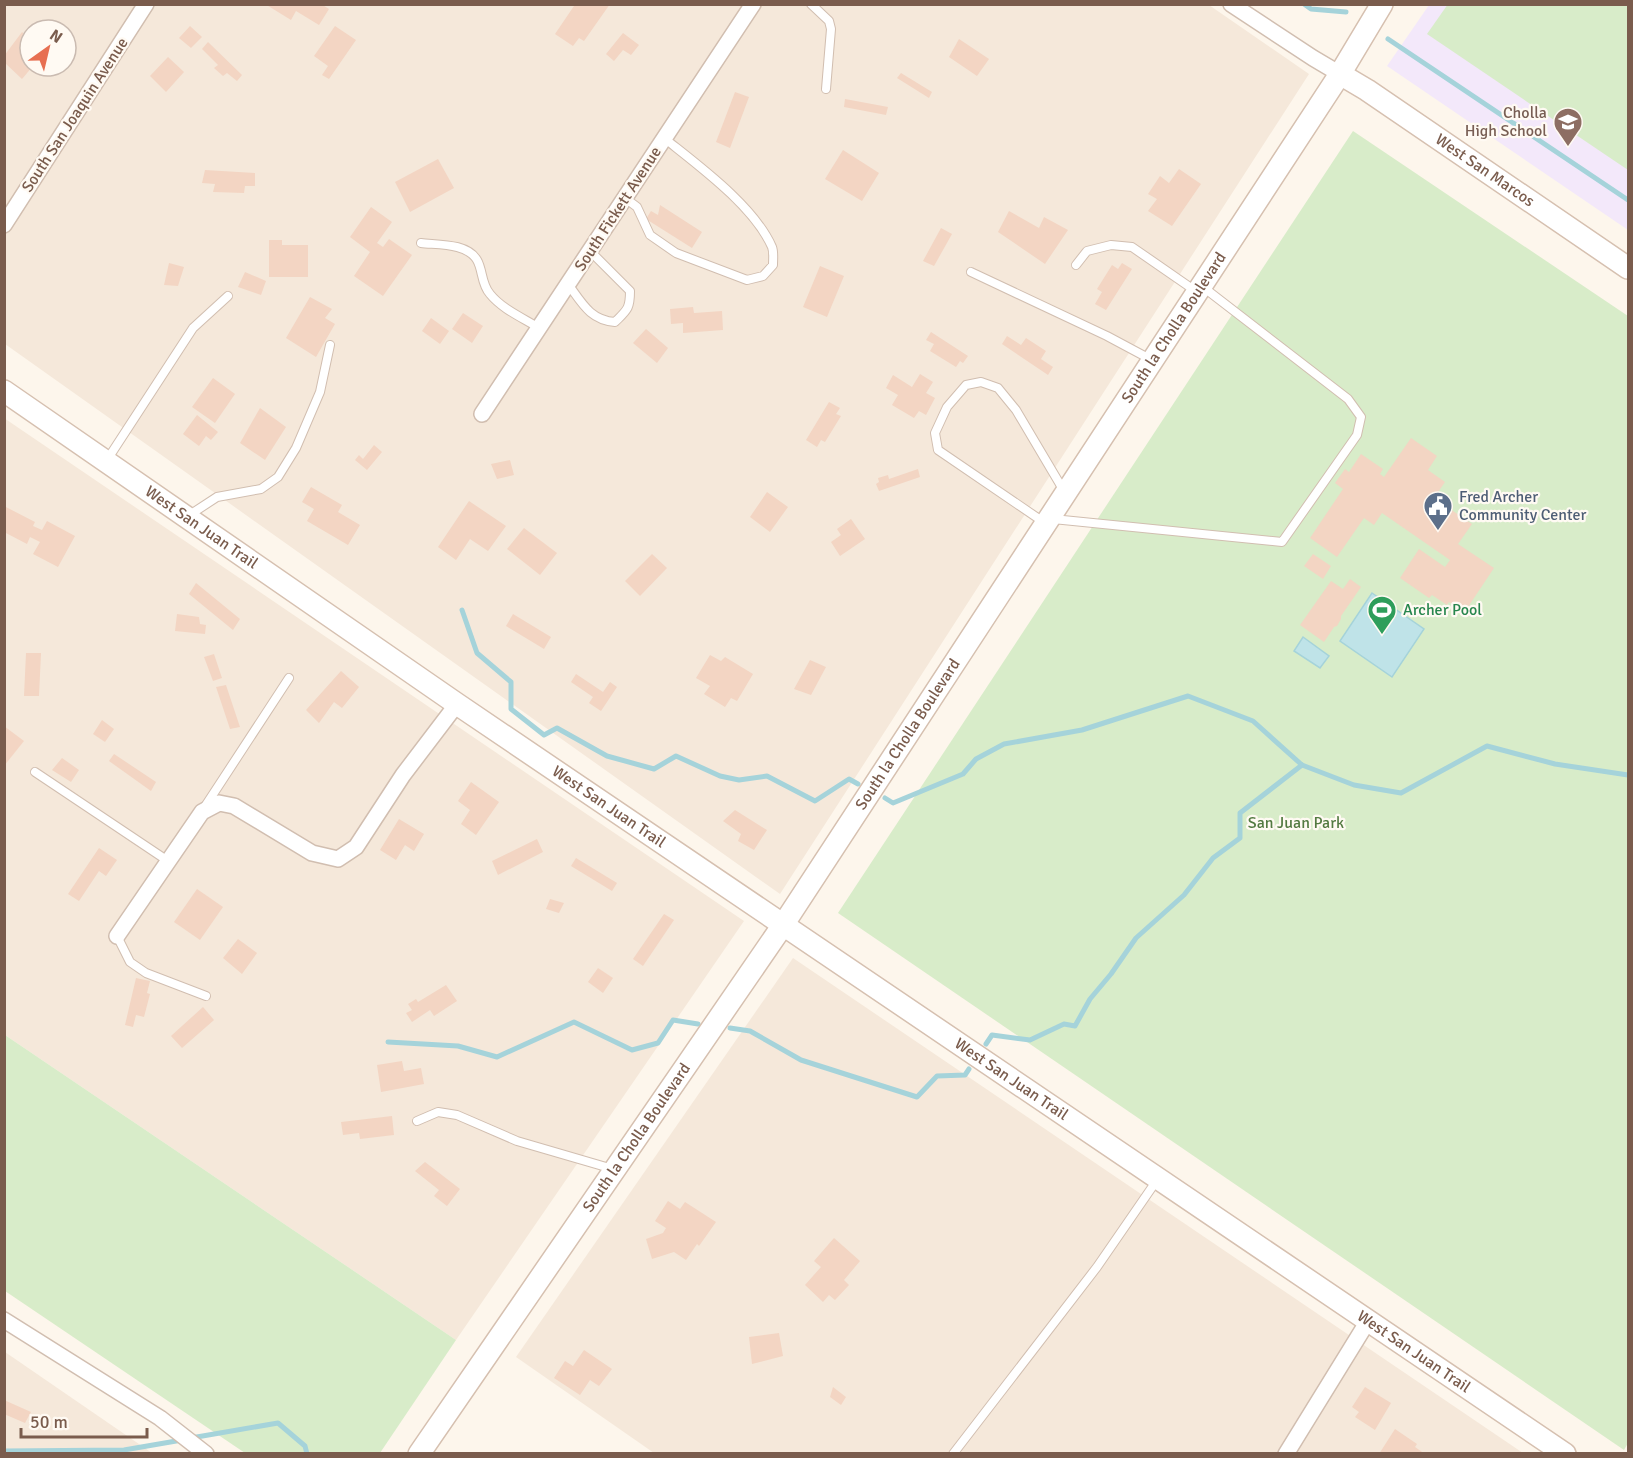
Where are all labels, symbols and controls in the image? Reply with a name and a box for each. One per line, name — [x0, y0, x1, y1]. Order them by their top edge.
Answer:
north arrow — [18, 18, 78, 78]
text: N — [46, 25, 66, 48]
street label: South San Joaquin Avenue — [17, 34, 133, 196]
place label: Cholla High School — [1465, 103, 1547, 141]
school or university icon: Cholla High School — [1552, 106, 1584, 148]
street label: West San Marcos — [1431, 129, 1538, 211]
street label: South Fickett Avenue — [570, 143, 666, 275]
street label: South la Cholla Boulevard — [1117, 248, 1231, 407]
street label: West San Juan Trail — [141, 481, 262, 574]
place label: Fred Archer Community Center — [1459, 487, 1587, 525]
public building icon: Fred Archer Community Center — [1422, 490, 1454, 532]
sports icon: Archer Pool — [1366, 594, 1398, 636]
place label: Archer Pool — [1403, 600, 1482, 620]
street label: South la Cholla Boulevard — [851, 655, 965, 814]
street label: West San Juan Trail — [548, 761, 670, 852]
park label: San Juan Park — [1248, 813, 1344, 833]
street label: West San Juan Trail — [951, 1034, 1072, 1125]
street label: South la Cholla Boulevard — [578, 1059, 695, 1216]
street label: West San Juan Trail — [1353, 1306, 1475, 1397]
scale bar — [21, 1401, 147, 1439]
text: 50 m — [30, 1411, 68, 1433]

